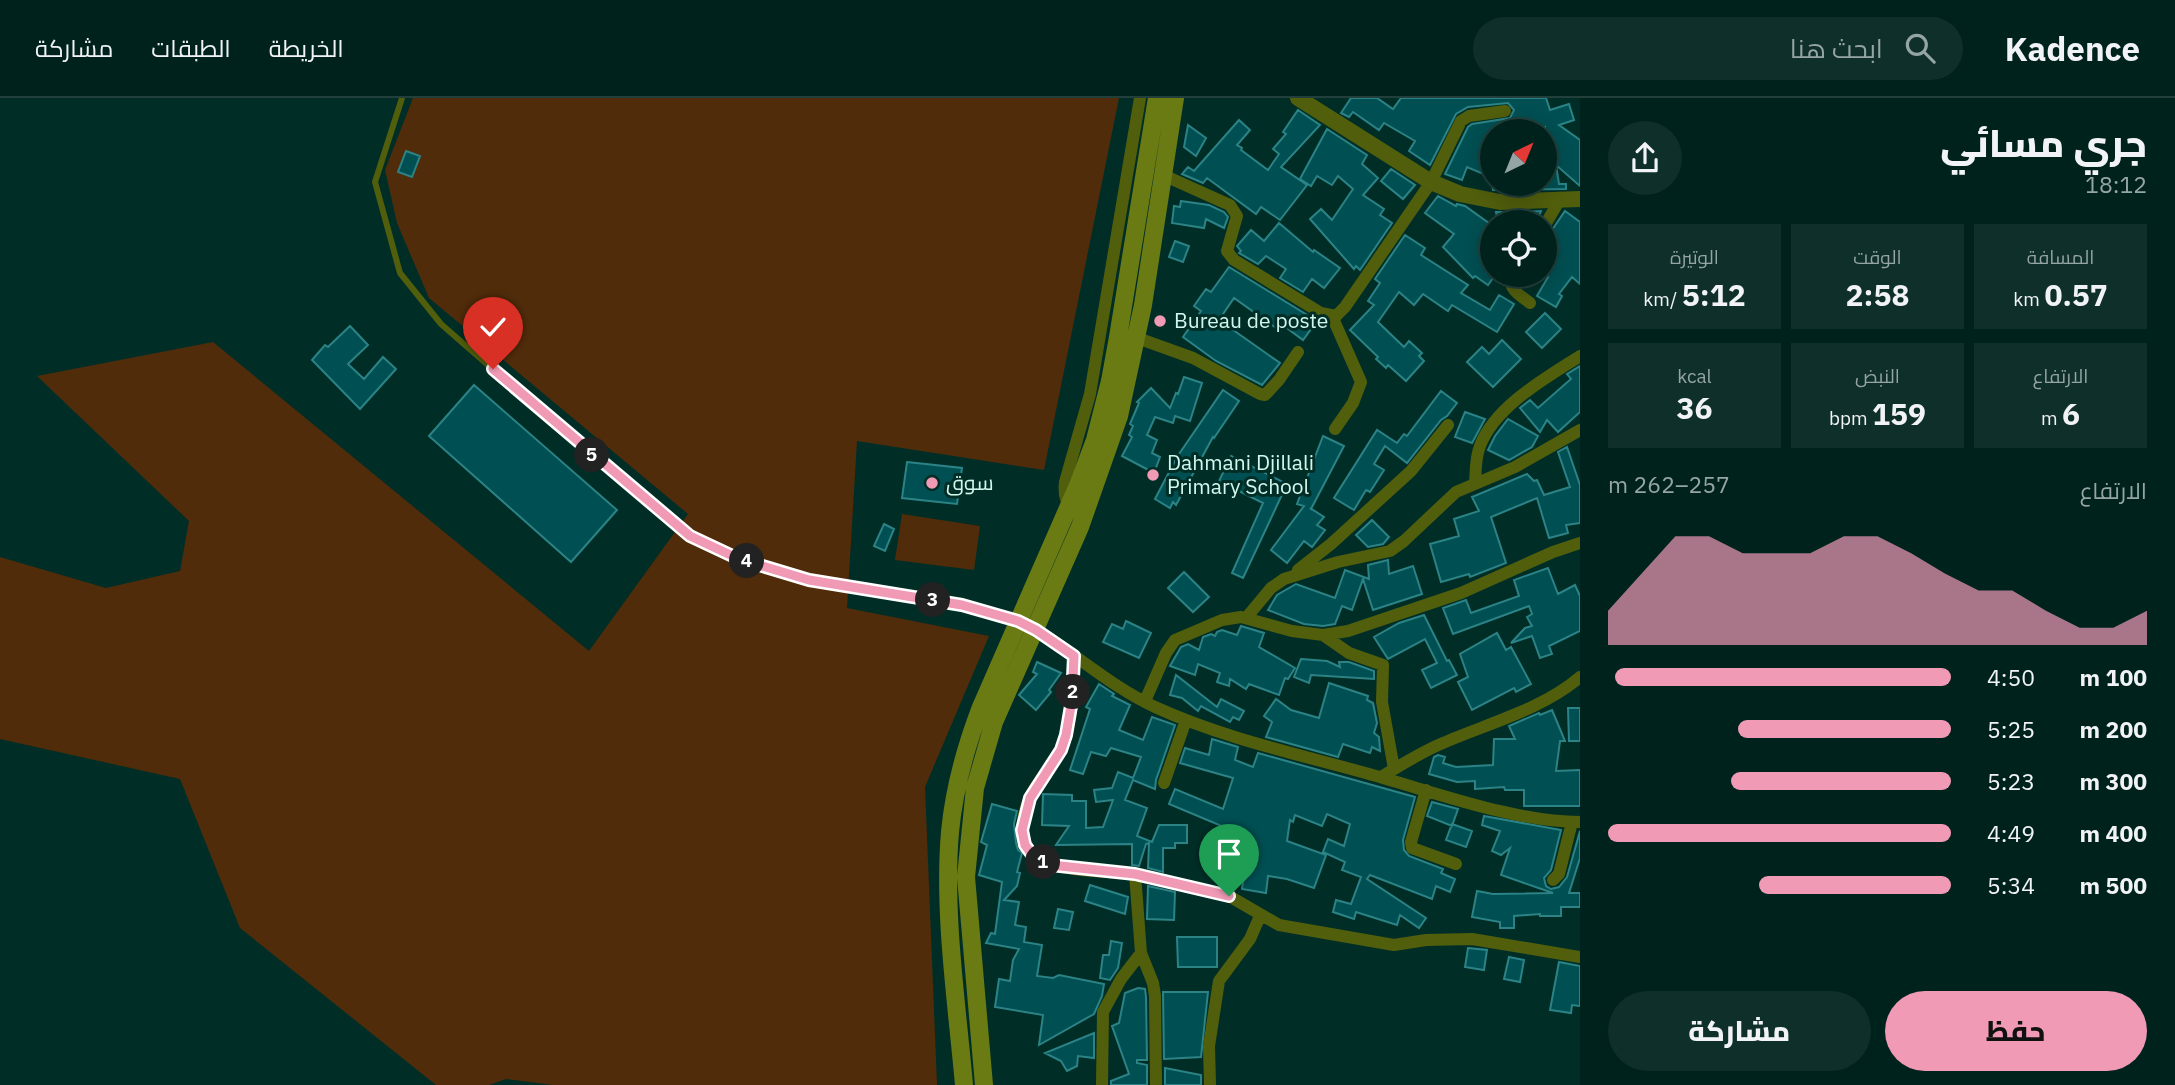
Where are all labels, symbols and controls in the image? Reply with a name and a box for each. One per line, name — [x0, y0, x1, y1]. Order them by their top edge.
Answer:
search box — [1473, 17, 1963, 80]
text: Kadence — [2005, 27, 2140, 70]
icon: search — [1901, 29, 1939, 67]
text: ابحث هنا — [1790, 31, 1883, 65]
text: مشاركة — [35, 32, 113, 64]
text: الطبقات — [151, 32, 231, 64]
text: الخريطة — [269, 32, 344, 64]
text: جري مسائي — [1940, 118, 2147, 167]
north arrow — [1480, 119, 1558, 196]
map controls — [1480, 119, 1557, 287]
button: share — [1608, 121, 1682, 195]
text: 18:12 — [2085, 169, 2147, 199]
button: locate — [1480, 210, 1557, 287]
text: الوتيرة — [1670, 245, 1719, 269]
text: الوقت — [1853, 245, 1902, 269]
text: المسافة — [2027, 245, 2094, 269]
text: 5:12 — [1682, 275, 1746, 314]
text: 2:58 — [1846, 275, 1909, 314]
text: 0.57 — [2044, 275, 2108, 314]
text: /km — [1643, 287, 1682, 311]
text: km — [2013, 287, 2044, 311]
pin — [463, 297, 523, 369]
place label: Bureau de poste — [1174, 306, 1328, 334]
icon: check — [474, 308, 512, 346]
marker: Bureau de poste — [1152, 313, 1168, 329]
text: kcal — [1677, 364, 1712, 388]
text: النبض — [1855, 364, 1900, 388]
text: الارتفاع — [2033, 364, 2088, 388]
text: 36 — [1677, 388, 1713, 427]
text: 159 — [1872, 394, 1926, 433]
text: 6 — [2062, 394, 2080, 433]
text: bpm — [1829, 406, 1872, 430]
text: m — [2041, 406, 2062, 430]
pin: 5 — [574, 438, 610, 472]
text: 5 — [586, 442, 597, 466]
place label: Dahmani Djillali Primary School — [1167, 448, 1314, 500]
marker: Dahmani Djillali Primary School — [1145, 467, 1161, 483]
place label: سوق — [946, 468, 994, 496]
text: 257–262 m — [1608, 469, 1730, 499]
marker: سوق — [924, 475, 940, 491]
text: الارتفاع — [2080, 475, 2147, 505]
pin: 4 — [730, 544, 764, 578]
text: 4 — [741, 548, 752, 572]
pin: 3 — [916, 582, 950, 618]
text: 3 — [927, 587, 938, 611]
text: 4:50 — [1987, 662, 2035, 692]
text: 100 m — [2080, 662, 2147, 692]
pin: 2 — [1056, 674, 1090, 710]
text: 2 — [1067, 679, 1078, 703]
text: 5:25 — [1987, 714, 2035, 744]
text: 200 m — [2080, 714, 2147, 744]
text: 5:23 — [1987, 766, 2035, 796]
text: 300 m — [2080, 766, 2147, 796]
text: 4:49 — [1987, 818, 2035, 848]
text: 400 m — [2080, 818, 2147, 848]
pin — [1199, 824, 1259, 896]
icon: arrive — [1210, 835, 1248, 873]
pin: 1 — [1026, 844, 1060, 880]
text: 1 — [1037, 849, 1048, 873]
text: 5:34 — [1987, 870, 2035, 900]
text: 500 m — [2080, 870, 2147, 900]
button: مشاركة — [1608, 991, 1871, 1071]
button: حفظ — [1885, 991, 2147, 1071]

